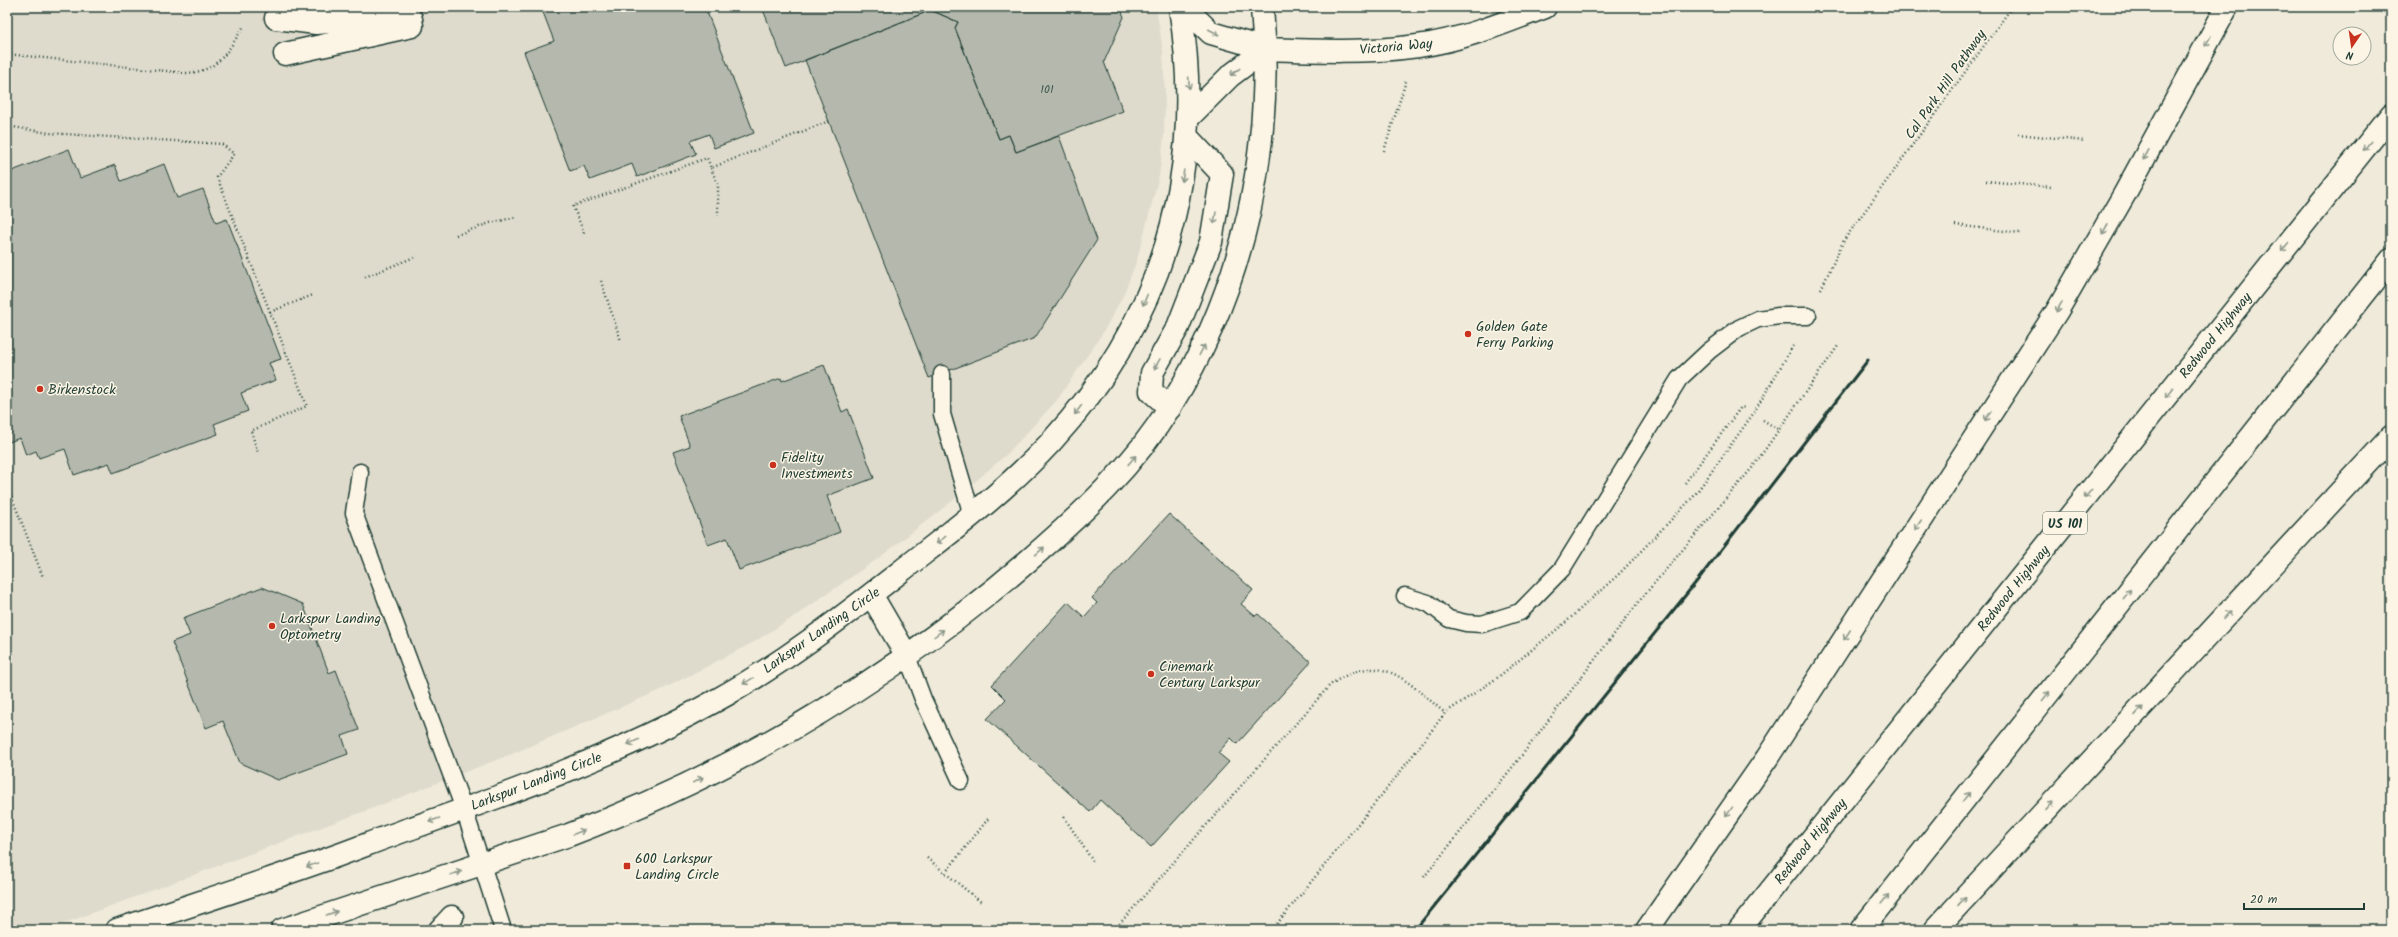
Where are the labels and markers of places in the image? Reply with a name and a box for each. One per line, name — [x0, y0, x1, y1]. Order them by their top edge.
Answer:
place label: Golden Gate Ferry Parking — [1476, 316, 1554, 354]
marker: Golden Gate Ferry Parking — [1463, 329, 1473, 339]
place label: Birkenstock — [48, 379, 116, 401]
marker: Birkenstock — [35, 384, 45, 394]
place label: Fidelity Investments — [781, 447, 853, 485]
marker: Fidelity Investments — [768, 460, 778, 470]
place label: Larkspur Landing Optometry — [280, 608, 381, 646]
marker: Larkspur Landing Optometry — [267, 621, 277, 631]
place label: Cinemark Century Larkspur — [1159, 656, 1261, 694]
marker: Cinemark Century Larkspur — [1146, 669, 1156, 679]
place label: 600 Larkspur Landing Circle — [635, 848, 720, 886]
marker: 600 Larkspur Landing Circle — [622, 861, 632, 871]

